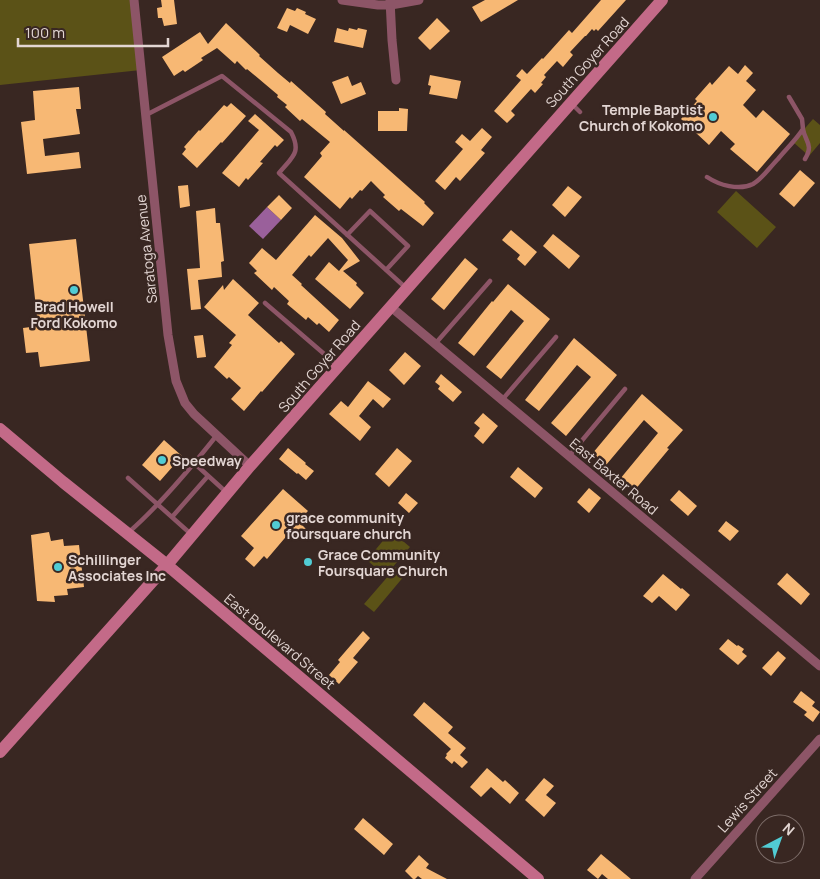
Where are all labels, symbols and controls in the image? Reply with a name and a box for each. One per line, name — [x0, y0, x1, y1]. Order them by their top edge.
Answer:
street label: South Goyer Road — [541, 12, 633, 112]
scale bar — [18, 15, 168, 47]
text: 100 m — [25, 22, 65, 43]
place label: Temple Baptist Church of Kokomo — [579, 100, 703, 135]
marker: Temple Baptist Church of Kokomo — [707, 111, 719, 123]
street label: Saratoga Avenue — [131, 194, 161, 304]
marker: Brad Howell Ford Kokomo — [68, 284, 80, 296]
place label: Brad Howell Ford Kokomo — [31, 297, 118, 332]
street label: South Goyer Road — [274, 316, 364, 416]
street label: East Baxter Road — [566, 433, 662, 519]
place label: Speedway — [172, 451, 242, 470]
marker: Speedway — [156, 454, 168, 466]
place label: grace community foursquare church — [286, 508, 411, 543]
marker: grace community foursquare church — [270, 519, 282, 531]
place label: Grace Community Foursquare Church — [318, 545, 448, 580]
place label: Schillinger Associates Inc — [68, 550, 166, 585]
marker: Grace Community Foursquare Church — [302, 556, 314, 568]
marker: Schillinger Associates Inc — [52, 561, 64, 573]
street label: East Boulevard Street — [220, 589, 340, 693]
street label: Lewis Street — [713, 764, 781, 836]
north arrow — [755, 814, 805, 864]
text: N — [779, 818, 799, 839]

